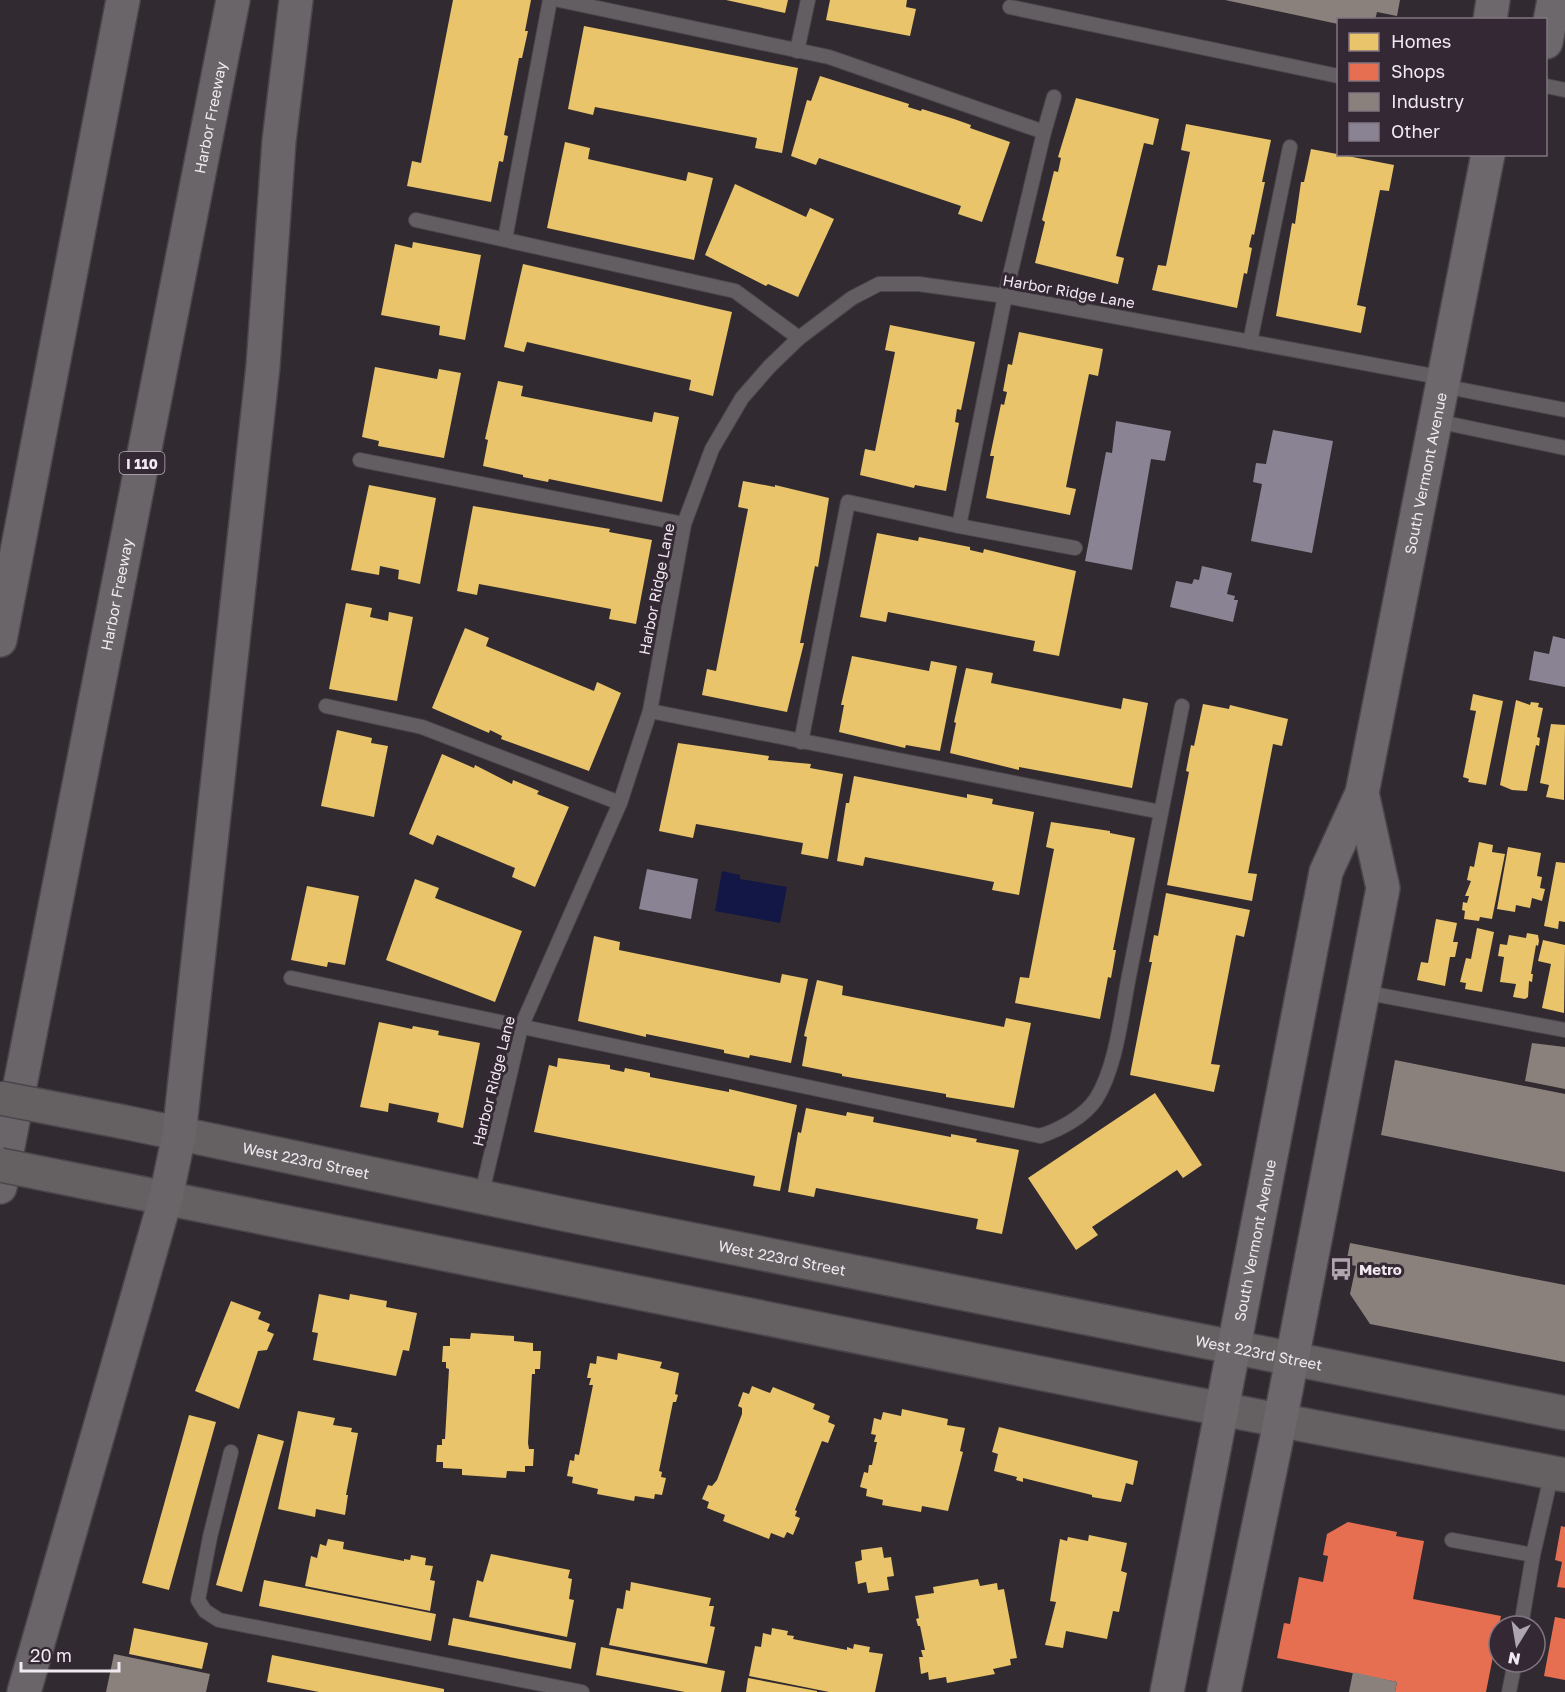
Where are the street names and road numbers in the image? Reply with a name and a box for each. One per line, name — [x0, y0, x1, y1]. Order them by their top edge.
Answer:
street label: Harbor Freeway — [190, 59, 230, 175]
street label: Harbor Ridge Lane — [1002, 271, 1137, 312]
street label: South Vermont Avenue — [1400, 390, 1450, 556]
road number: I 110 — [120, 452, 164, 474]
street label: Harbor Ridge Lane — [634, 521, 678, 656]
street label: Harbor Freeway — [97, 536, 136, 652]
street label: Harbor Ridge Lane — [468, 1014, 518, 1148]
street label: West 223rd Street — [241, 1138, 371, 1182]
street label: South Vermont Avenue — [1230, 1158, 1279, 1323]
street label: West 223rd Street — [717, 1236, 847, 1279]
street label: West 223rd Street — [1194, 1331, 1324, 1374]

